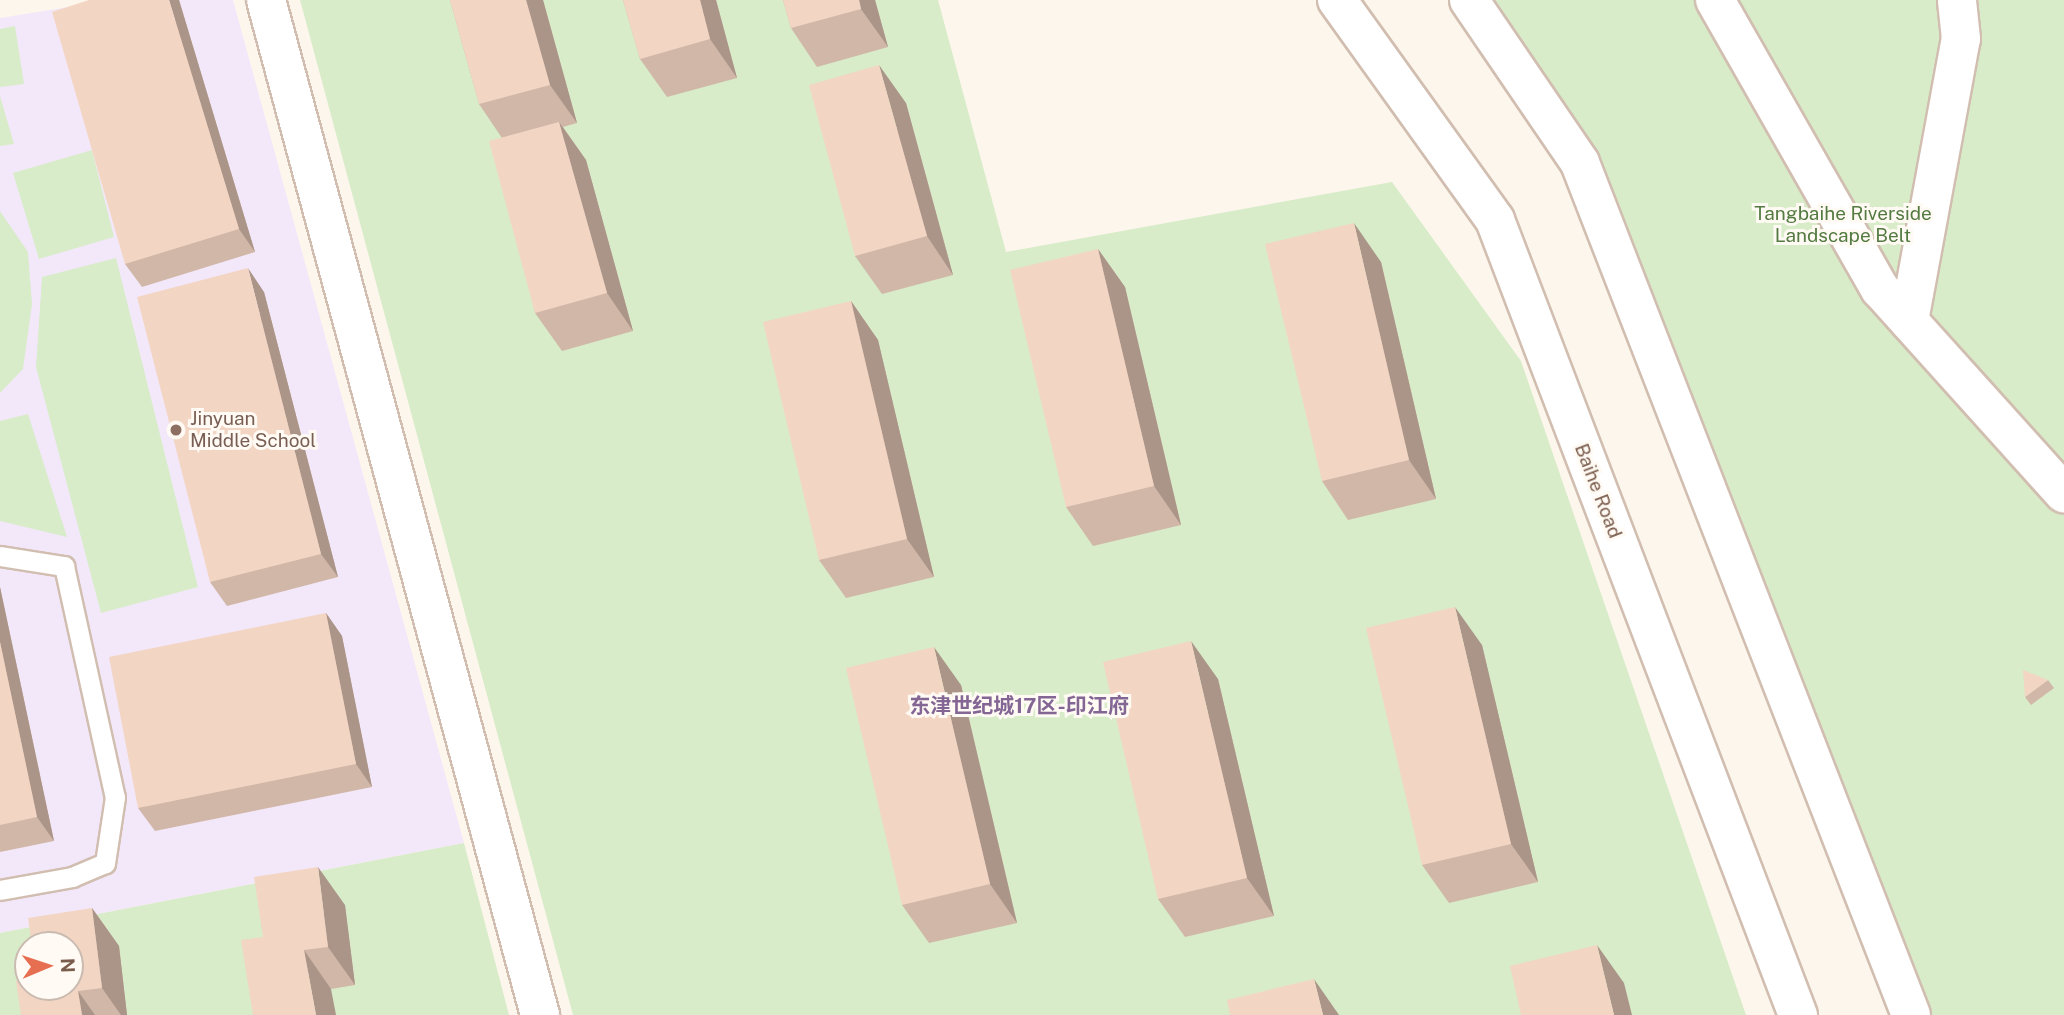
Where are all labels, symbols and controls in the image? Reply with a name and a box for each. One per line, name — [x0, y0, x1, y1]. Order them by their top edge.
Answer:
park label: Tangbaihe Riverside Landscape Belt — [1754, 203, 1932, 247]
place label: Jinyuan Middle School — [190, 408, 316, 452]
marker: Jinyuan Middle School — [168, 422, 184, 438]
street label: Baihe Road — [1570, 441, 1626, 541]
district label: 东津世纪城17区-印江府 — [909, 693, 1129, 719]
north arrow — [14, 931, 84, 1001]
text: N — [57, 958, 79, 973]

